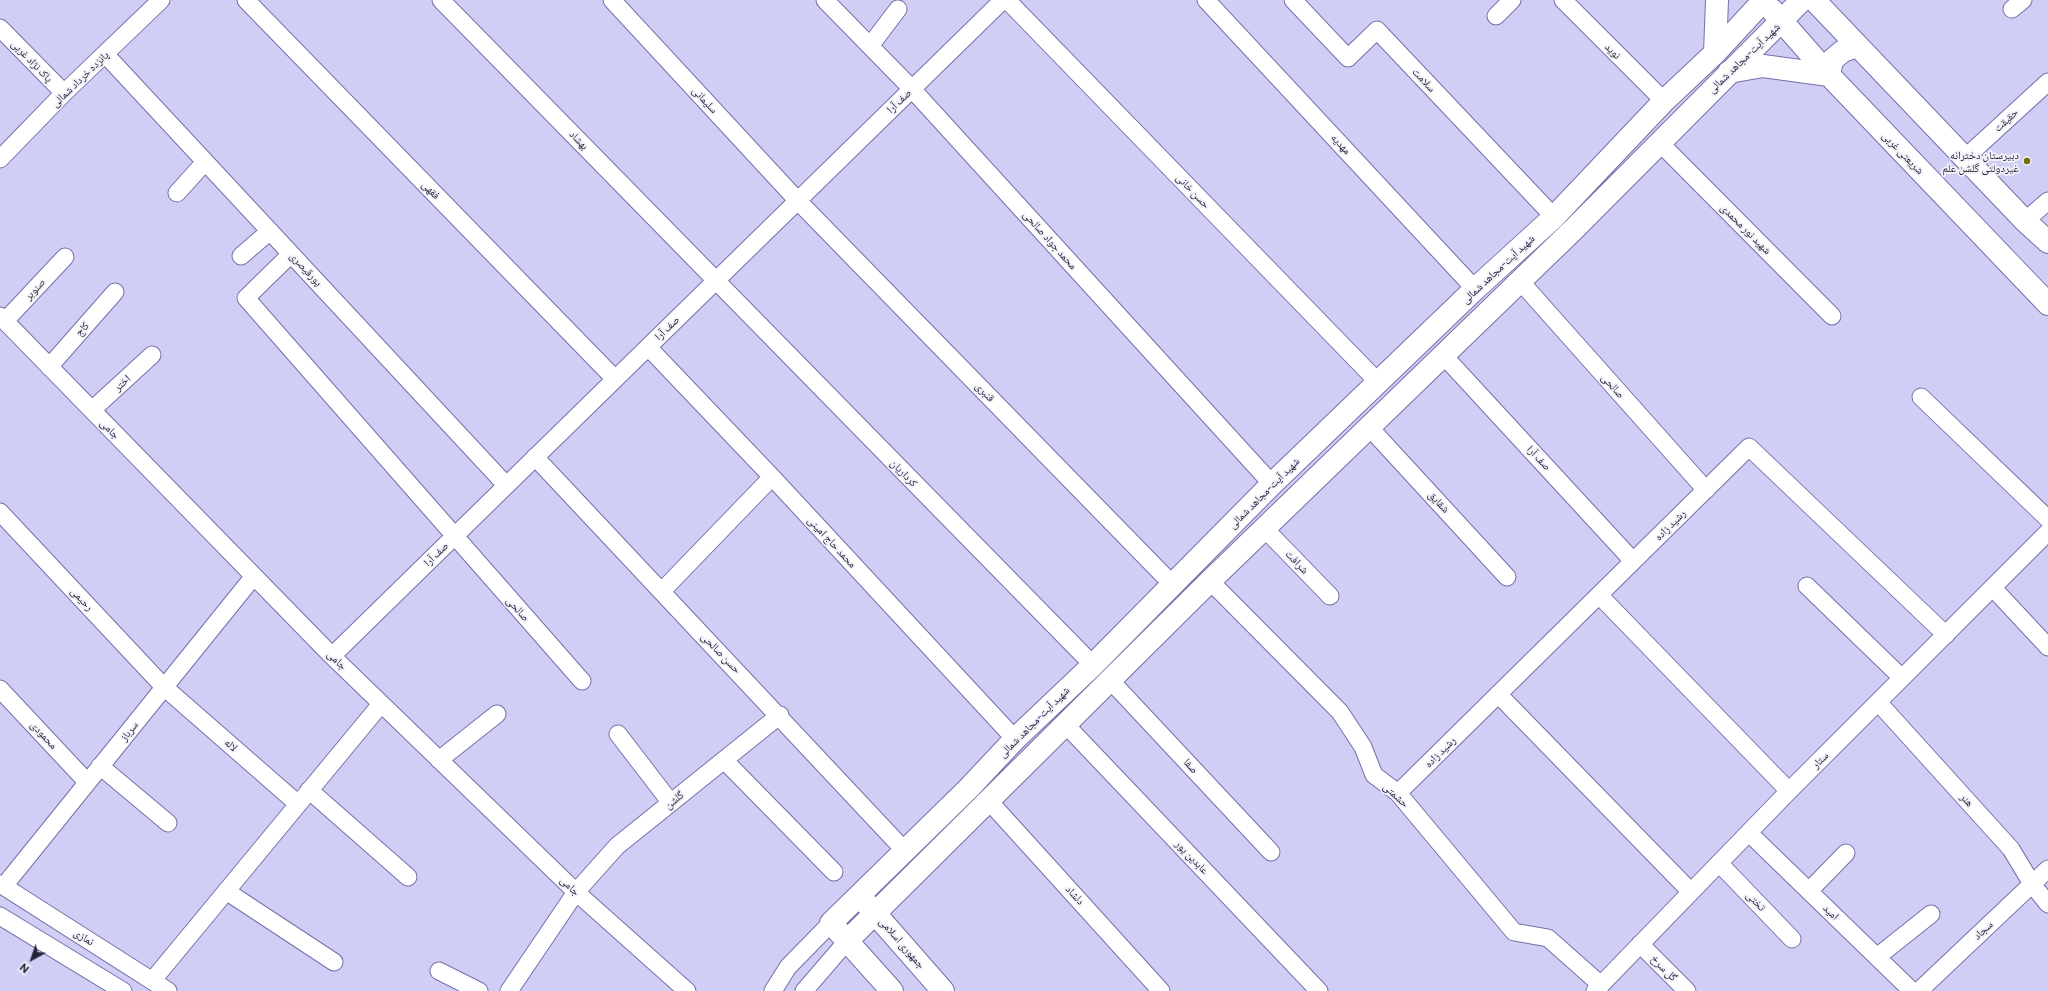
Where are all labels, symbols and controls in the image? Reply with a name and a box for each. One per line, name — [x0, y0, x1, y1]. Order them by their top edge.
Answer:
street label: شهید آیت-مجاهد شمالی — [1705, 20, 1783, 96]
street label: پاک نژاد غربی — [9, 37, 55, 85]
street label: نوید — [1602, 40, 1624, 62]
street label: پانزده خرداد شمالی — [48, 48, 112, 110]
street label: سلامت — [1410, 65, 1438, 95]
street label: سلیمانی — [689, 84, 721, 116]
street label: صف آرا — [884, 86, 914, 116]
street label: حقیقت — [1991, 105, 2021, 135]
street label: بهشاد — [567, 128, 591, 152]
street label: شریعتی غربی — [1879, 129, 1927, 177]
street label: مهدیه — [1328, 131, 1354, 157]
place label: دبیرستان دخترانه غیردولتی گلشن علم — [1942, 148, 2019, 174]
marker: دبیرستان دخترانه غیردولتی گلشن علم — [2022, 156, 2032, 166]
street label: حسن خانی — [1173, 171, 1213, 211]
street label: فقهی — [419, 178, 443, 202]
street label: شهید نور محمدی — [1718, 201, 1774, 257]
street label: محمد جواد صالحی — [1020, 208, 1080, 272]
street label: شهید آیت-مجاهد شمالی — [1459, 232, 1537, 306]
street label: پورقیصری — [287, 249, 325, 289]
street label: صنوبر — [22, 276, 48, 302]
street label: صف آرا — [652, 313, 682, 343]
street label: کاج — [72, 319, 92, 339]
street label: صالحی — [1599, 371, 1627, 401]
street label: اختر — [111, 372, 133, 394]
street label: قنبری — [973, 379, 997, 405]
street label: جامی — [97, 416, 123, 442]
street label: صف آرا — [1524, 443, 1554, 473]
street label: شهید آیت-مجاهد شمالی — [1226, 455, 1302, 531]
street label: کرداریان — [888, 456, 920, 490]
street label: شقایق — [1426, 488, 1452, 516]
street label: رشید زاده — [1652, 507, 1688, 543]
street label: محمد حاج امینی — [805, 514, 859, 570]
street label: صف آرا — [421, 539, 451, 569]
street label: شرافت — [1283, 547, 1311, 577]
street label: رحیمی — [68, 585, 96, 613]
street label: صالحی — [504, 594, 532, 624]
street label: حسن صالحی — [698, 630, 744, 676]
street label: جامی — [324, 647, 350, 673]
street label: شهید آیت-مجاهد شمالی — [996, 684, 1072, 760]
street label: محمودی — [28, 718, 60, 752]
street label: سرباز — [117, 718, 141, 744]
street label: رشید زاده — [1422, 734, 1458, 770]
street label: لاله — [222, 736, 240, 754]
street label: ستار — [1809, 749, 1831, 771]
street label: صفا — [1181, 756, 1201, 776]
street label: حشمتی — [1380, 780, 1412, 810]
street label: گلشن — [662, 788, 686, 812]
street label: هنر — [1958, 791, 1976, 809]
street label: عابدین پور — [1173, 837, 1211, 877]
street label: جامی — [557, 873, 583, 899]
street label: دلشاد — [1063, 883, 1087, 907]
street label: تختی — [1743, 888, 1769, 914]
street label: امید — [1820, 901, 1842, 923]
street label: جمهوری اسلامی — [876, 915, 928, 971]
street label: سجاد — [1970, 918, 1996, 942]
street label: نمازی — [71, 926, 97, 948]
north arrow — [12, 939, 52, 979]
street label: گل سرخ — [1648, 952, 1680, 984]
text: N — [17, 961, 31, 976]

